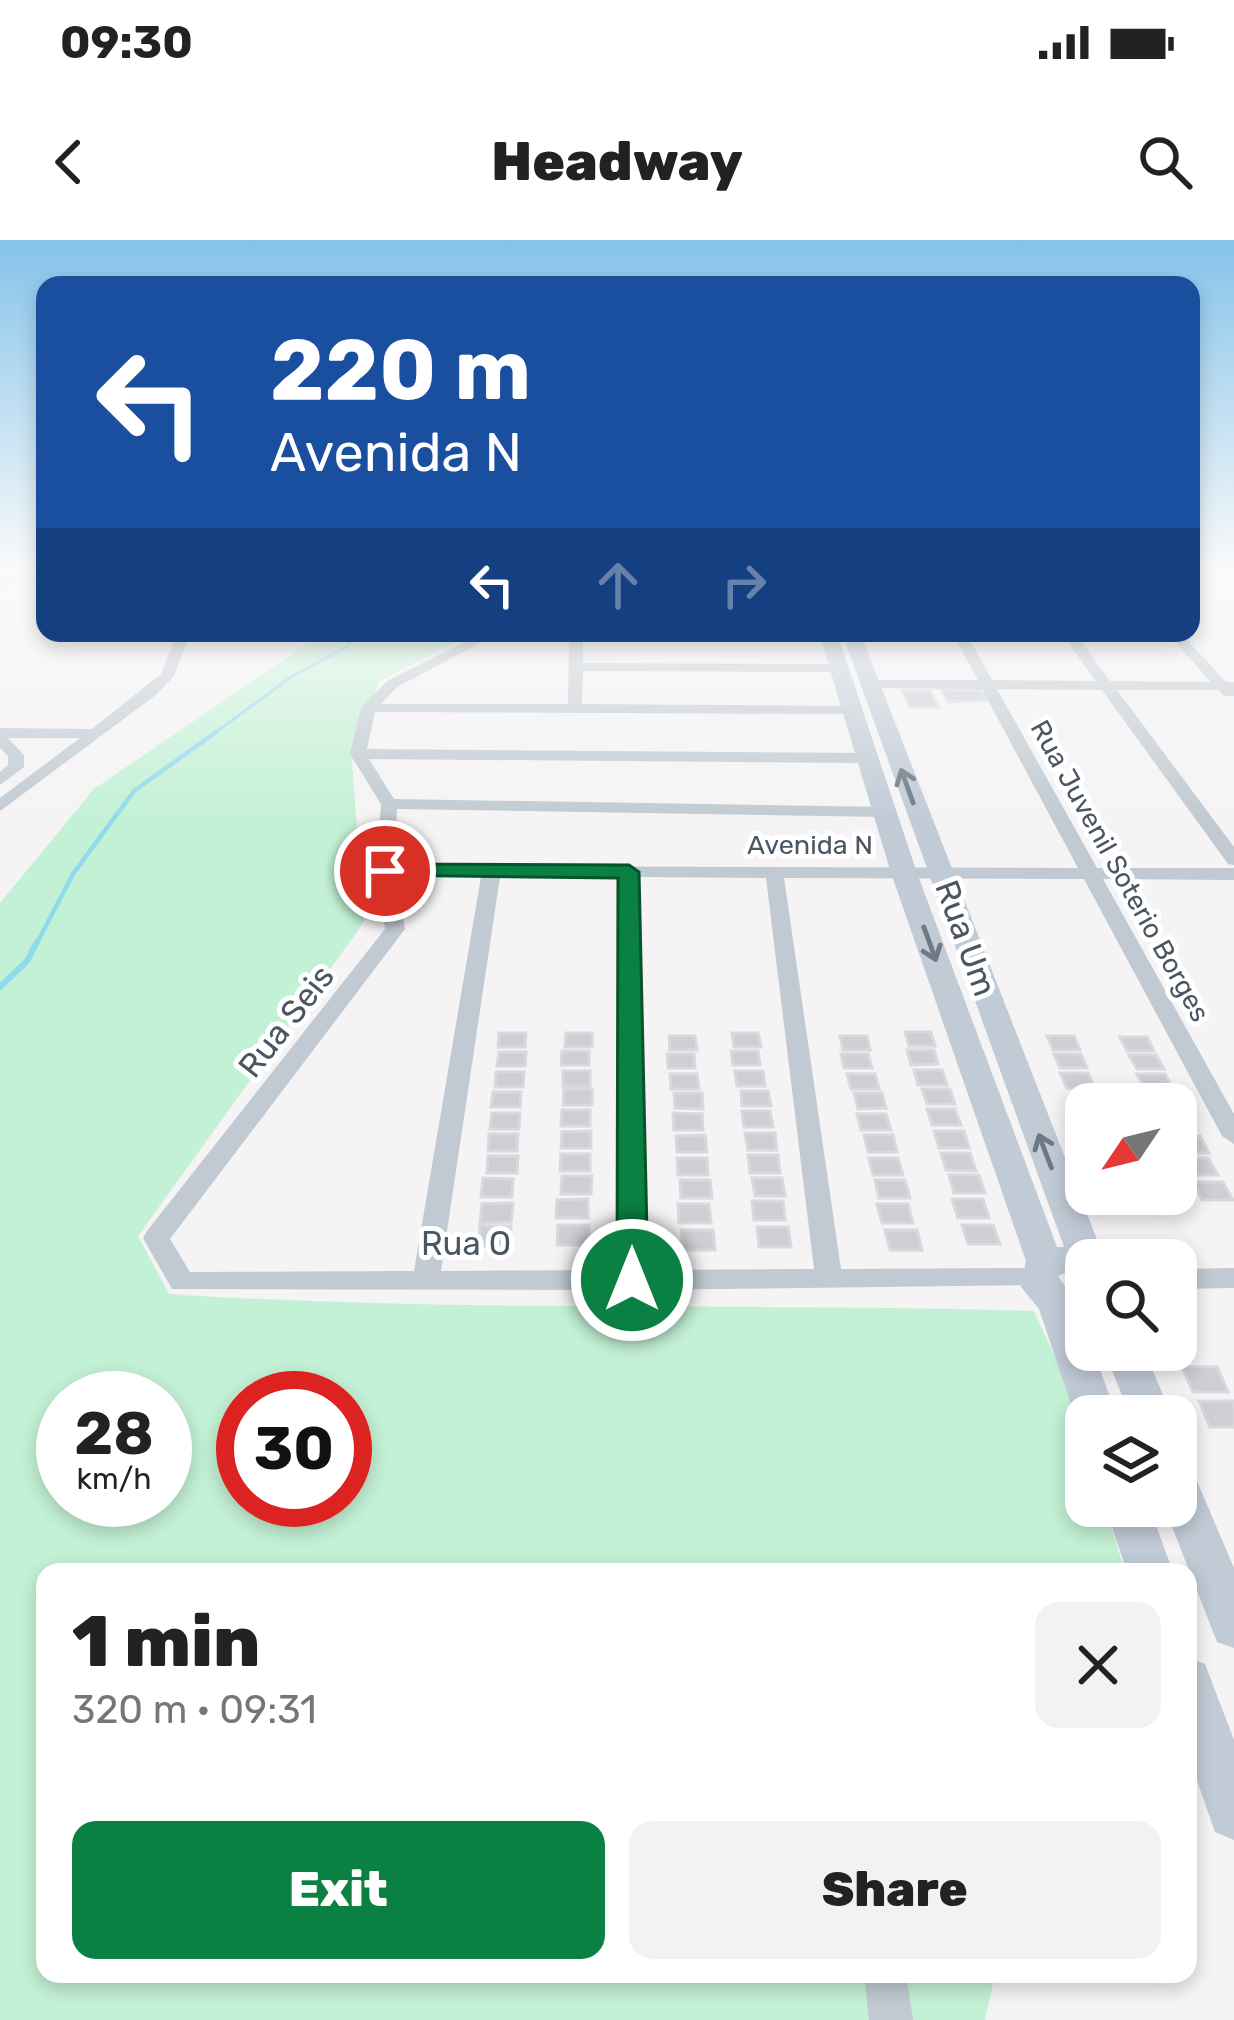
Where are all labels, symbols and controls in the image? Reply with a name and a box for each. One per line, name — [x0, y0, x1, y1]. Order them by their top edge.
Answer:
text: 09:30 — [60, 16, 193, 69]
icon: back — [36, 129, 102, 195]
icon: search — [1132, 129, 1198, 195]
text: Headway — [491, 130, 743, 194]
text: 220 m — [270, 320, 531, 420]
icon: left — [72, 324, 228, 480]
text: Avenida N — [270, 421, 522, 485]
icon: left — [459, 552, 525, 618]
icon: ahead — [585, 552, 651, 618]
icon: right — [711, 552, 777, 618]
street label: Rua Juvenil Soterio Borges — [1024, 715, 1216, 1027]
one-way arrow — [895, 768, 916, 805]
pin — [334, 820, 436, 922]
street label: Avenida N — [747, 829, 873, 861]
icon: arrive — [352, 838, 418, 904]
street label: Rua Um — [927, 875, 1005, 1001]
one-way arrow — [921, 924, 942, 961]
street label: Rua Seis — [230, 957, 342, 1085]
north arrow — [1065, 1083, 1197, 1215]
map controls — [1065, 1083, 1197, 1527]
one-way arrow — [1033, 1133, 1055, 1170]
position arrow — [569, 1217, 695, 1343]
street label: Rua O — [421, 1224, 511, 1263]
button: search — [1065, 1239, 1197, 1371]
speed limit sign: 30 — [216, 1371, 372, 1527]
button: layers — [1065, 1395, 1197, 1527]
text: 28 — [74, 1398, 154, 1469]
text: km/h — [77, 1461, 151, 1497]
text: 1 min — [72, 1599, 260, 1684]
button: close — [1035, 1602, 1161, 1728]
text: 320 m · 09:31 — [72, 1687, 317, 1733]
button: Exit — [72, 1821, 605, 1959]
button: Share — [629, 1821, 1161, 1959]

